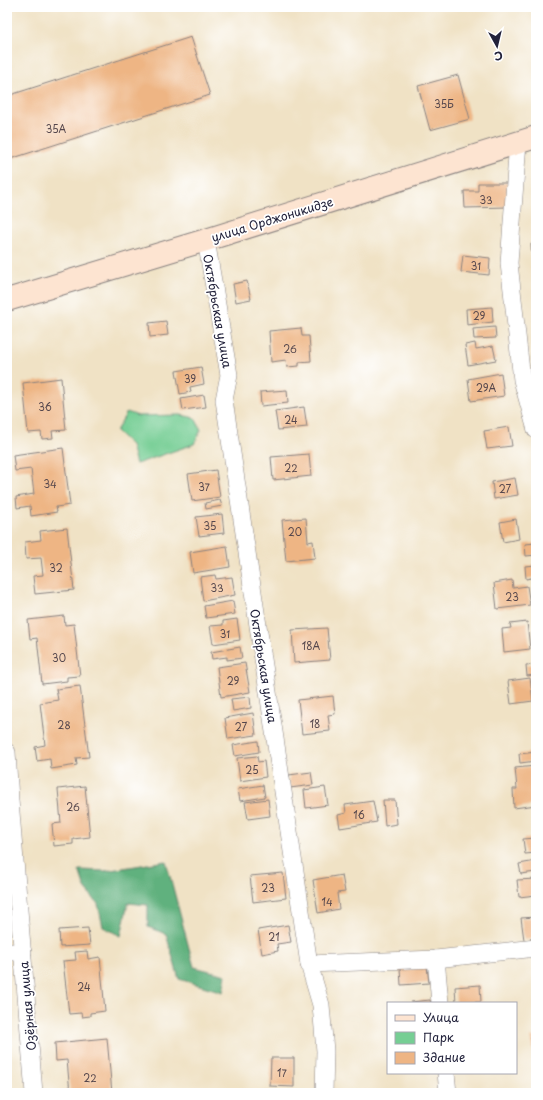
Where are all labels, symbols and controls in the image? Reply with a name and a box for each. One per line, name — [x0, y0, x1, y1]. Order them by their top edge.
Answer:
north arrow — [477, 26, 517, 66]
text: С — [493, 47, 504, 65]
house number: 35Б — [434, 96, 454, 111]
house number: 35А — [46, 121, 67, 136]
street label: улица Орджоникидзе — [209, 192, 336, 246]
house number: 33 — [479, 192, 493, 207]
street label: Октябрьская улица — [199, 253, 237, 370]
house number: 31 — [471, 258, 481, 273]
house number: 29 — [473, 308, 486, 323]
house number: 26 — [283, 341, 297, 356]
house number: 39 — [184, 371, 196, 386]
house number: 29А — [476, 380, 496, 395]
house number: 36 — [38, 399, 52, 414]
house number: 24 — [284, 412, 298, 427]
house number: 22 — [284, 460, 298, 475]
house number: 34 — [43, 476, 57, 491]
house number: 37 — [198, 479, 211, 494]
house number: 27 — [499, 481, 512, 496]
house number: 35 — [204, 518, 216, 533]
house number: 20 — [288, 524, 302, 539]
house number: 32 — [49, 560, 63, 575]
house number: 33 — [210, 580, 224, 595]
house number: 23 — [505, 589, 519, 604]
street label: Октябрьская улица — [246, 608, 282, 725]
house number: 31 — [220, 626, 230, 641]
house number: 18А — [302, 638, 321, 653]
house number: 30 — [52, 650, 66, 665]
house number: 29 — [227, 673, 240, 688]
house number: 18 — [310, 716, 320, 731]
house number: 28 — [57, 717, 71, 732]
house number: 27 — [235, 719, 248, 734]
house number: 25 — [245, 762, 259, 777]
house number: 26 — [66, 799, 80, 814]
house number: 16 — [353, 807, 365, 822]
house number: 23 — [261, 880, 275, 895]
house number: 14 — [321, 894, 333, 909]
house number: 21 — [268, 929, 280, 944]
street label: Озёрная улица — [14, 960, 40, 1051]
house number: 24 — [77, 979, 91, 994]
legend — [387, 1002, 517, 1074]
text: Улица — [423, 1008, 459, 1026]
text: Парк — [423, 1028, 455, 1046]
text: Здание — [423, 1048, 465, 1066]
house number: 17 — [277, 1065, 288, 1080]
house number: 22 — [83, 1070, 97, 1085]

